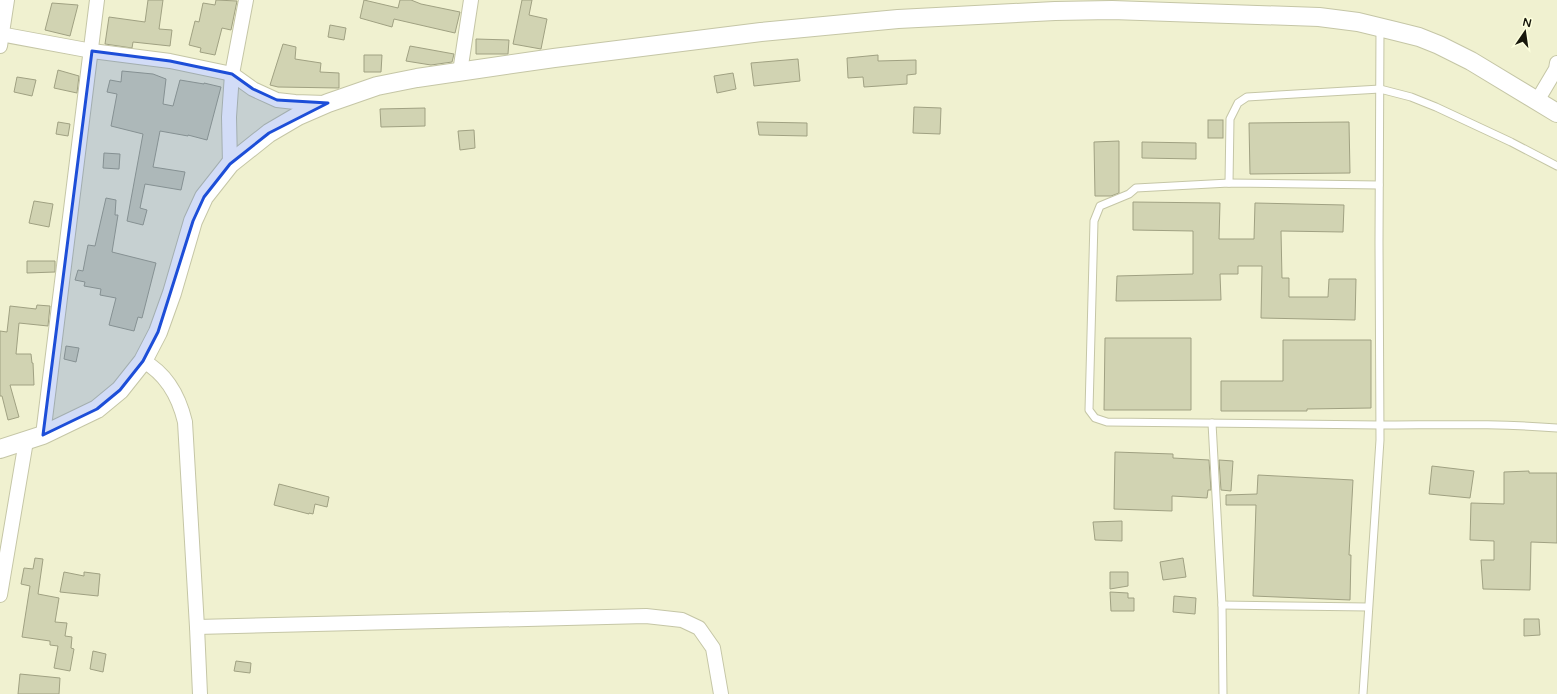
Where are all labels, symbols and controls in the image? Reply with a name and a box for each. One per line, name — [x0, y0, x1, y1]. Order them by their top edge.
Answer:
north arrow — [1505, 12, 1545, 52]
text: N — [1521, 15, 1533, 30]

